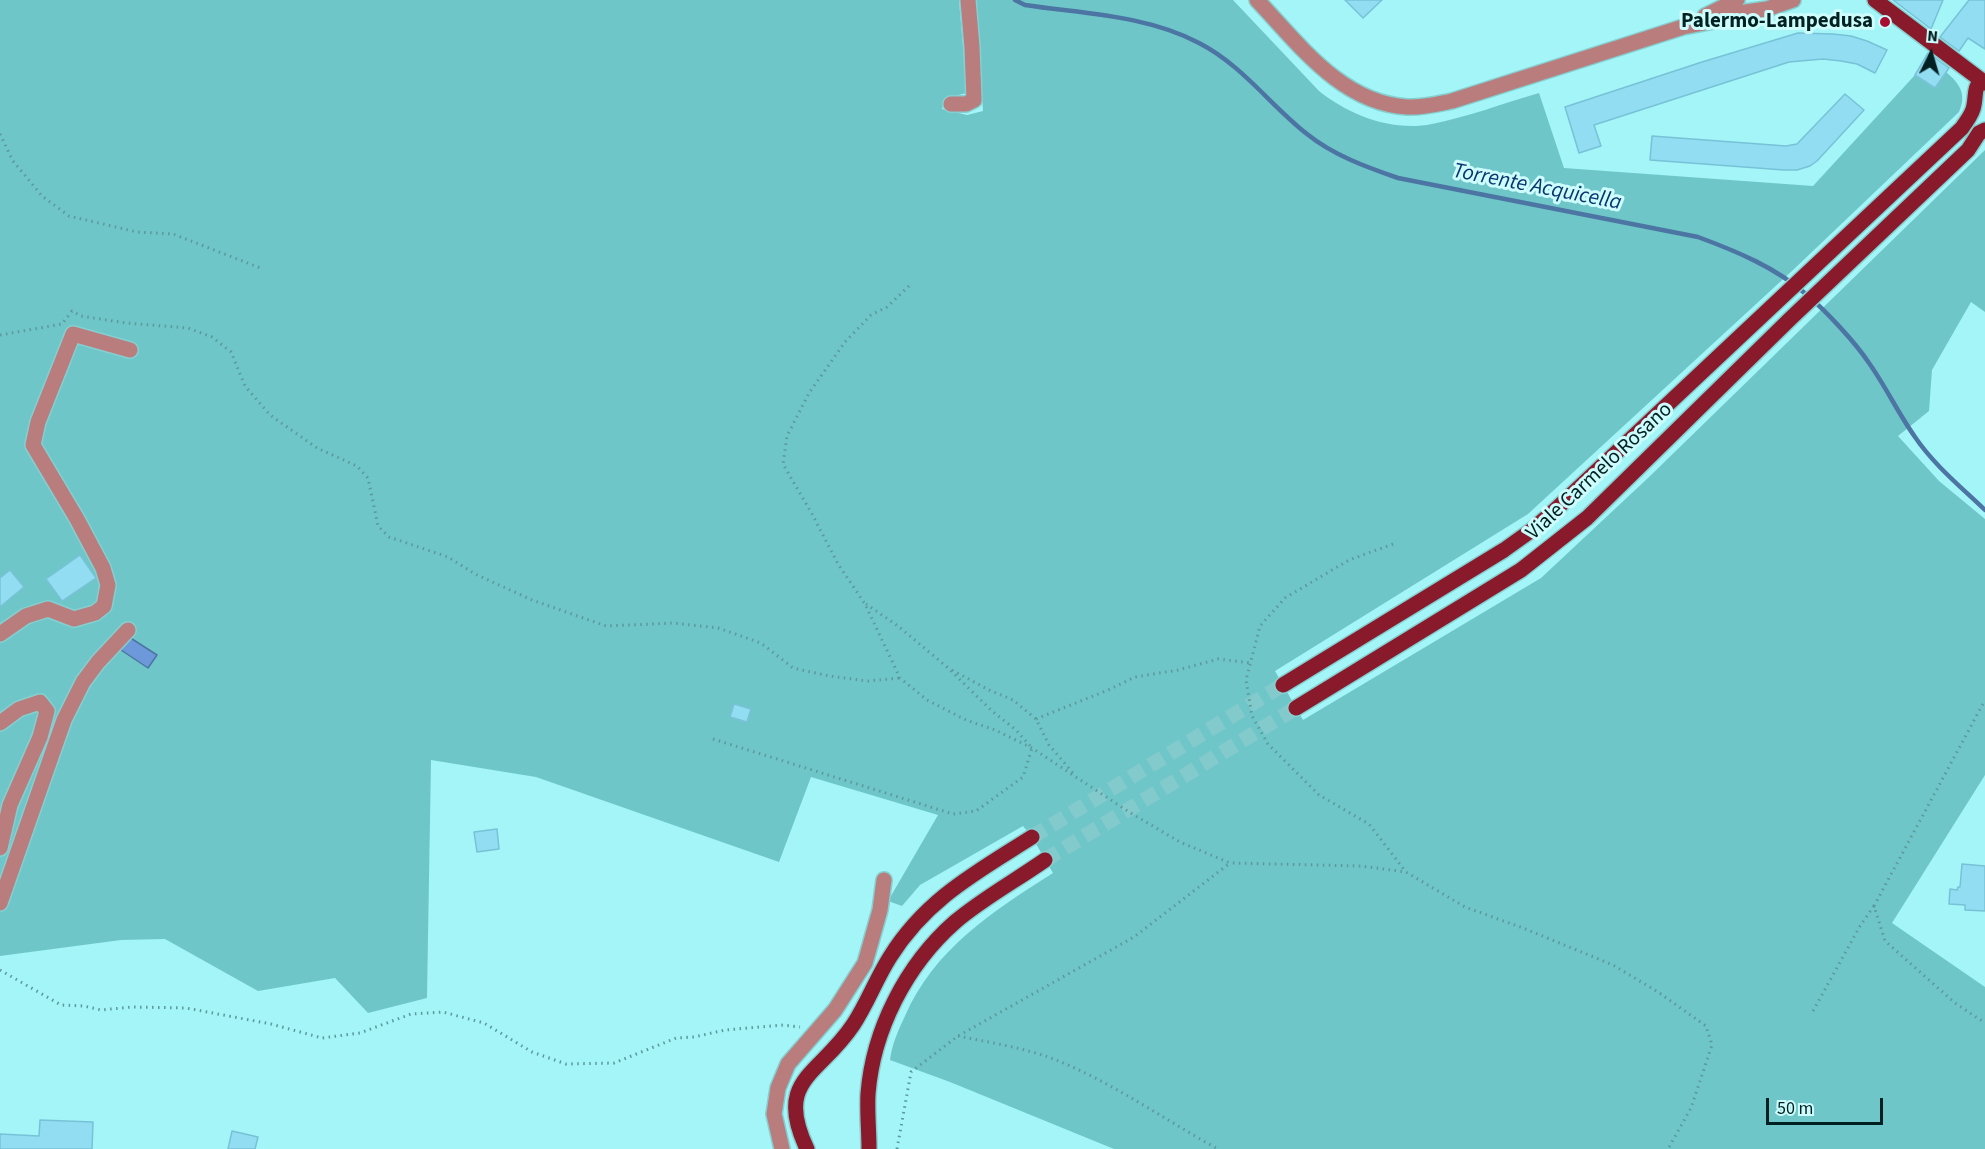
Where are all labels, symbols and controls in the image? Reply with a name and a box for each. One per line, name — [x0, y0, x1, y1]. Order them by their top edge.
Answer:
place label: Palermo-Lampedusa — [1681, 9, 1873, 35]
marker: Palermo-Lampedusa — [1878, 15, 1892, 29]
north arrow — [1901, 24, 1961, 84]
text: N — [1926, 25, 1939, 47]
water label: Torrente Acquicella — [1450, 159, 1624, 217]
street label: Viale Carmelo Rosano — [1522, 398, 1678, 546]
scale bar — [1769, 1086, 1886, 1124]
text: 50 m — [1777, 1096, 1813, 1121]

